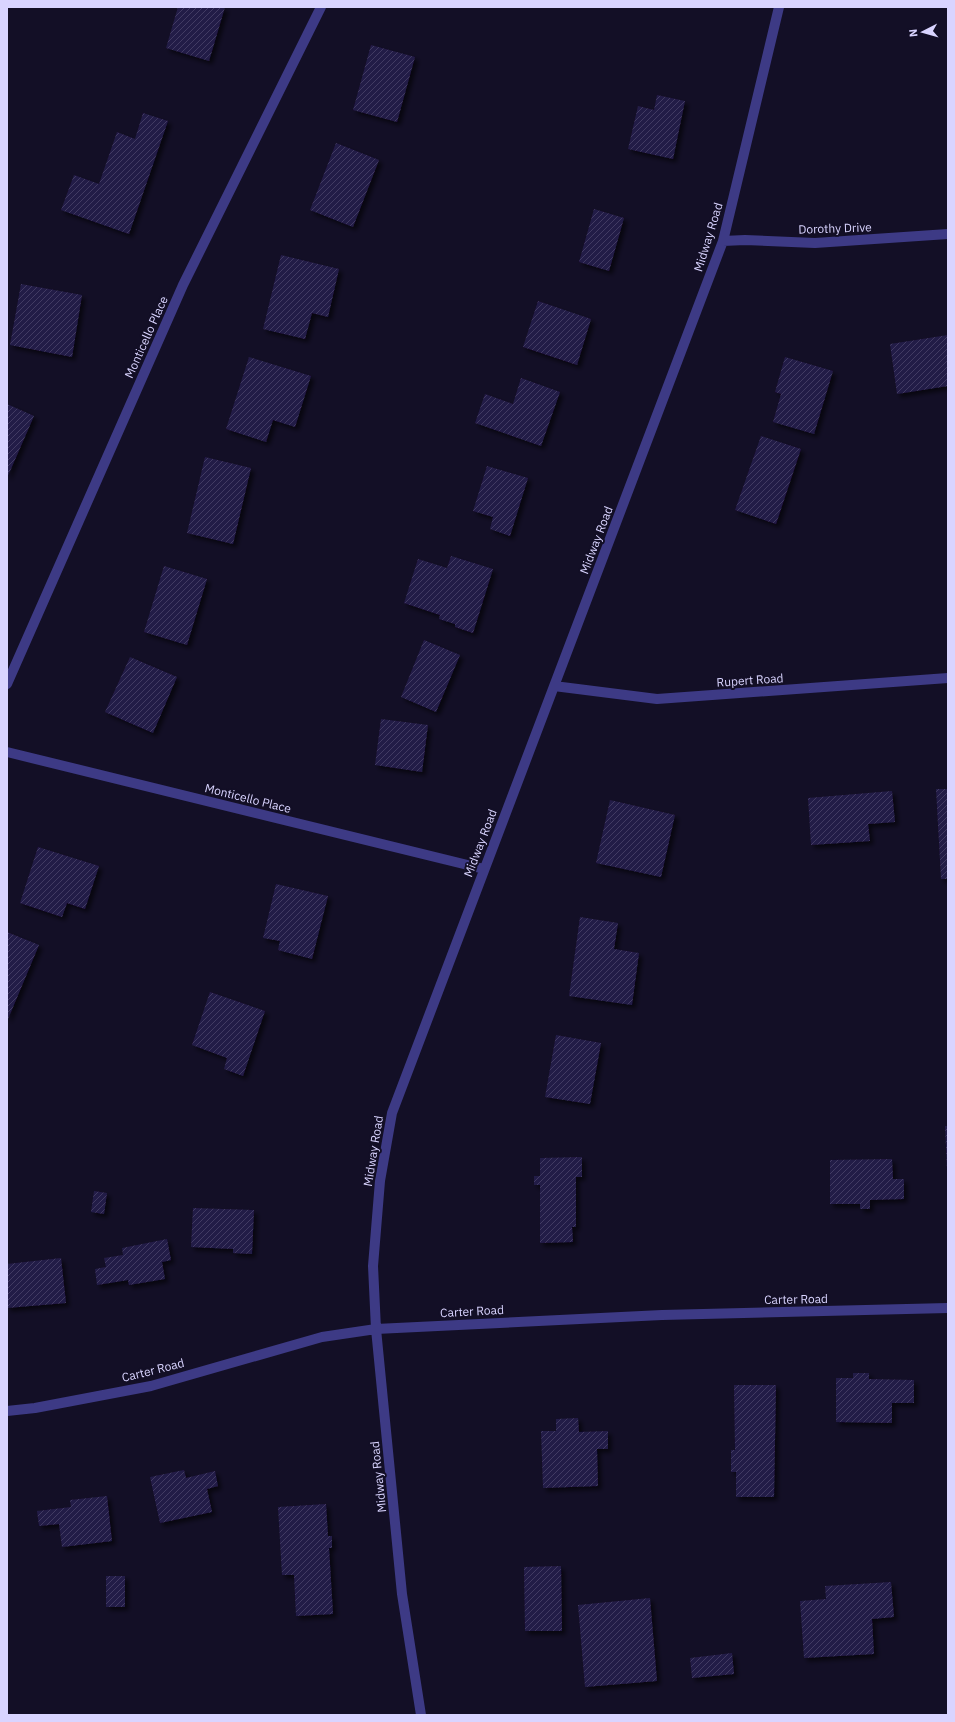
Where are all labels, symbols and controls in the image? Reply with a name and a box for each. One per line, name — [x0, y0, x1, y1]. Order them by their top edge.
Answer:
north arrow — [903, 12, 943, 52]
text: N — [906, 28, 920, 38]
street label: Midway Road — [690, 201, 726, 273]
street label: Dorothy Drive — [798, 219, 872, 237]
street label: Monticello Place — [121, 293, 171, 381]
street label: Midway Road — [576, 504, 616, 576]
street label: Rupert Road — [716, 670, 784, 690]
street label: Monticello Place — [203, 780, 293, 816]
street label: Midway Road — [460, 807, 500, 879]
street label: Midway Road — [360, 1114, 386, 1188]
street label: Carter Road — [764, 1291, 828, 1307]
street label: Carter Road — [440, 1302, 504, 1320]
street label: Carter Road — [120, 1355, 186, 1385]
street label: Midway Road — [367, 1441, 389, 1513]

